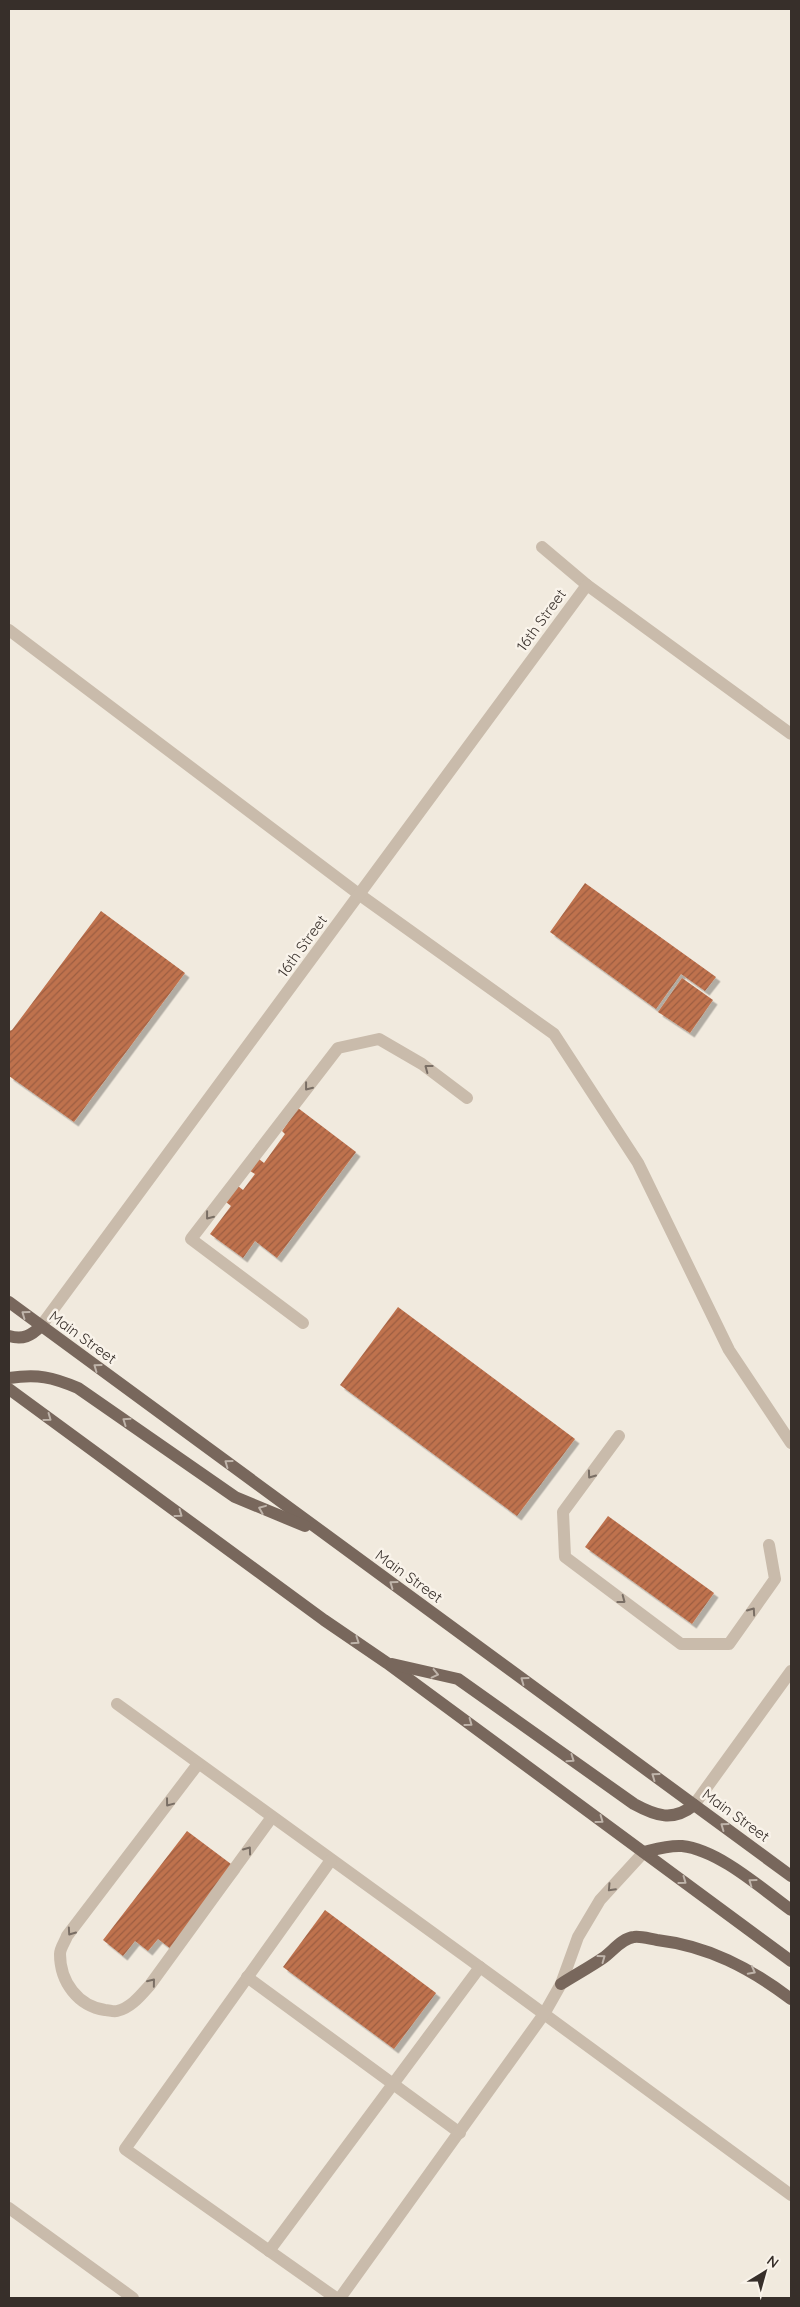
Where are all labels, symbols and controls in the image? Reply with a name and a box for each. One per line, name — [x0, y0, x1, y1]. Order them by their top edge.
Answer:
street label: 16th Street — [512, 585, 570, 655]
street label: 16th Street — [273, 911, 331, 981]
one-way arrow — [425, 1066, 434, 1074]
one-way arrow — [305, 1081, 314, 1091]
one-way arrow — [206, 1210, 215, 1220]
street label: Main Street — [46, 1306, 120, 1368]
one-way arrow — [21, 1311, 31, 1320]
one-way arrow — [93, 1364, 103, 1373]
one-way arrow — [42, 1412, 52, 1421]
one-way arrow — [122, 1418, 132, 1427]
one-way arrow — [225, 1461, 234, 1469]
one-way arrow — [588, 1469, 596, 1478]
one-way arrow — [259, 1504, 267, 1514]
one-way arrow — [173, 1508, 183, 1517]
street label: Main Street — [372, 1545, 446, 1607]
one-way arrow — [389, 1581, 399, 1590]
one-way arrow — [616, 1594, 626, 1603]
one-way arrow — [746, 1607, 755, 1617]
one-way arrow — [350, 1635, 359, 1644]
one-way arrow — [431, 1668, 439, 1679]
one-way arrow — [520, 1677, 530, 1686]
one-way arrow — [463, 1717, 473, 1726]
one-way arrow — [565, 1753, 575, 1762]
one-way arrow — [651, 1773, 661, 1782]
street label: Main Street — [699, 1784, 773, 1846]
one-way arrow — [166, 1797, 174, 1806]
one-way arrow — [594, 1814, 603, 1822]
one-way arrow — [721, 1824, 730, 1832]
one-way arrow — [242, 1847, 251, 1856]
one-way arrow — [677, 1876, 686, 1884]
one-way arrow — [748, 1879, 758, 1888]
one-way arrow — [608, 1883, 617, 1892]
one-way arrow — [68, 1926, 77, 1936]
one-way arrow — [596, 1955, 606, 1964]
one-way arrow — [747, 1965, 756, 1975]
one-way arrow — [147, 1979, 155, 1988]
north arrow — [740, 2247, 790, 2297]
text: N — [763, 2251, 782, 2272]

